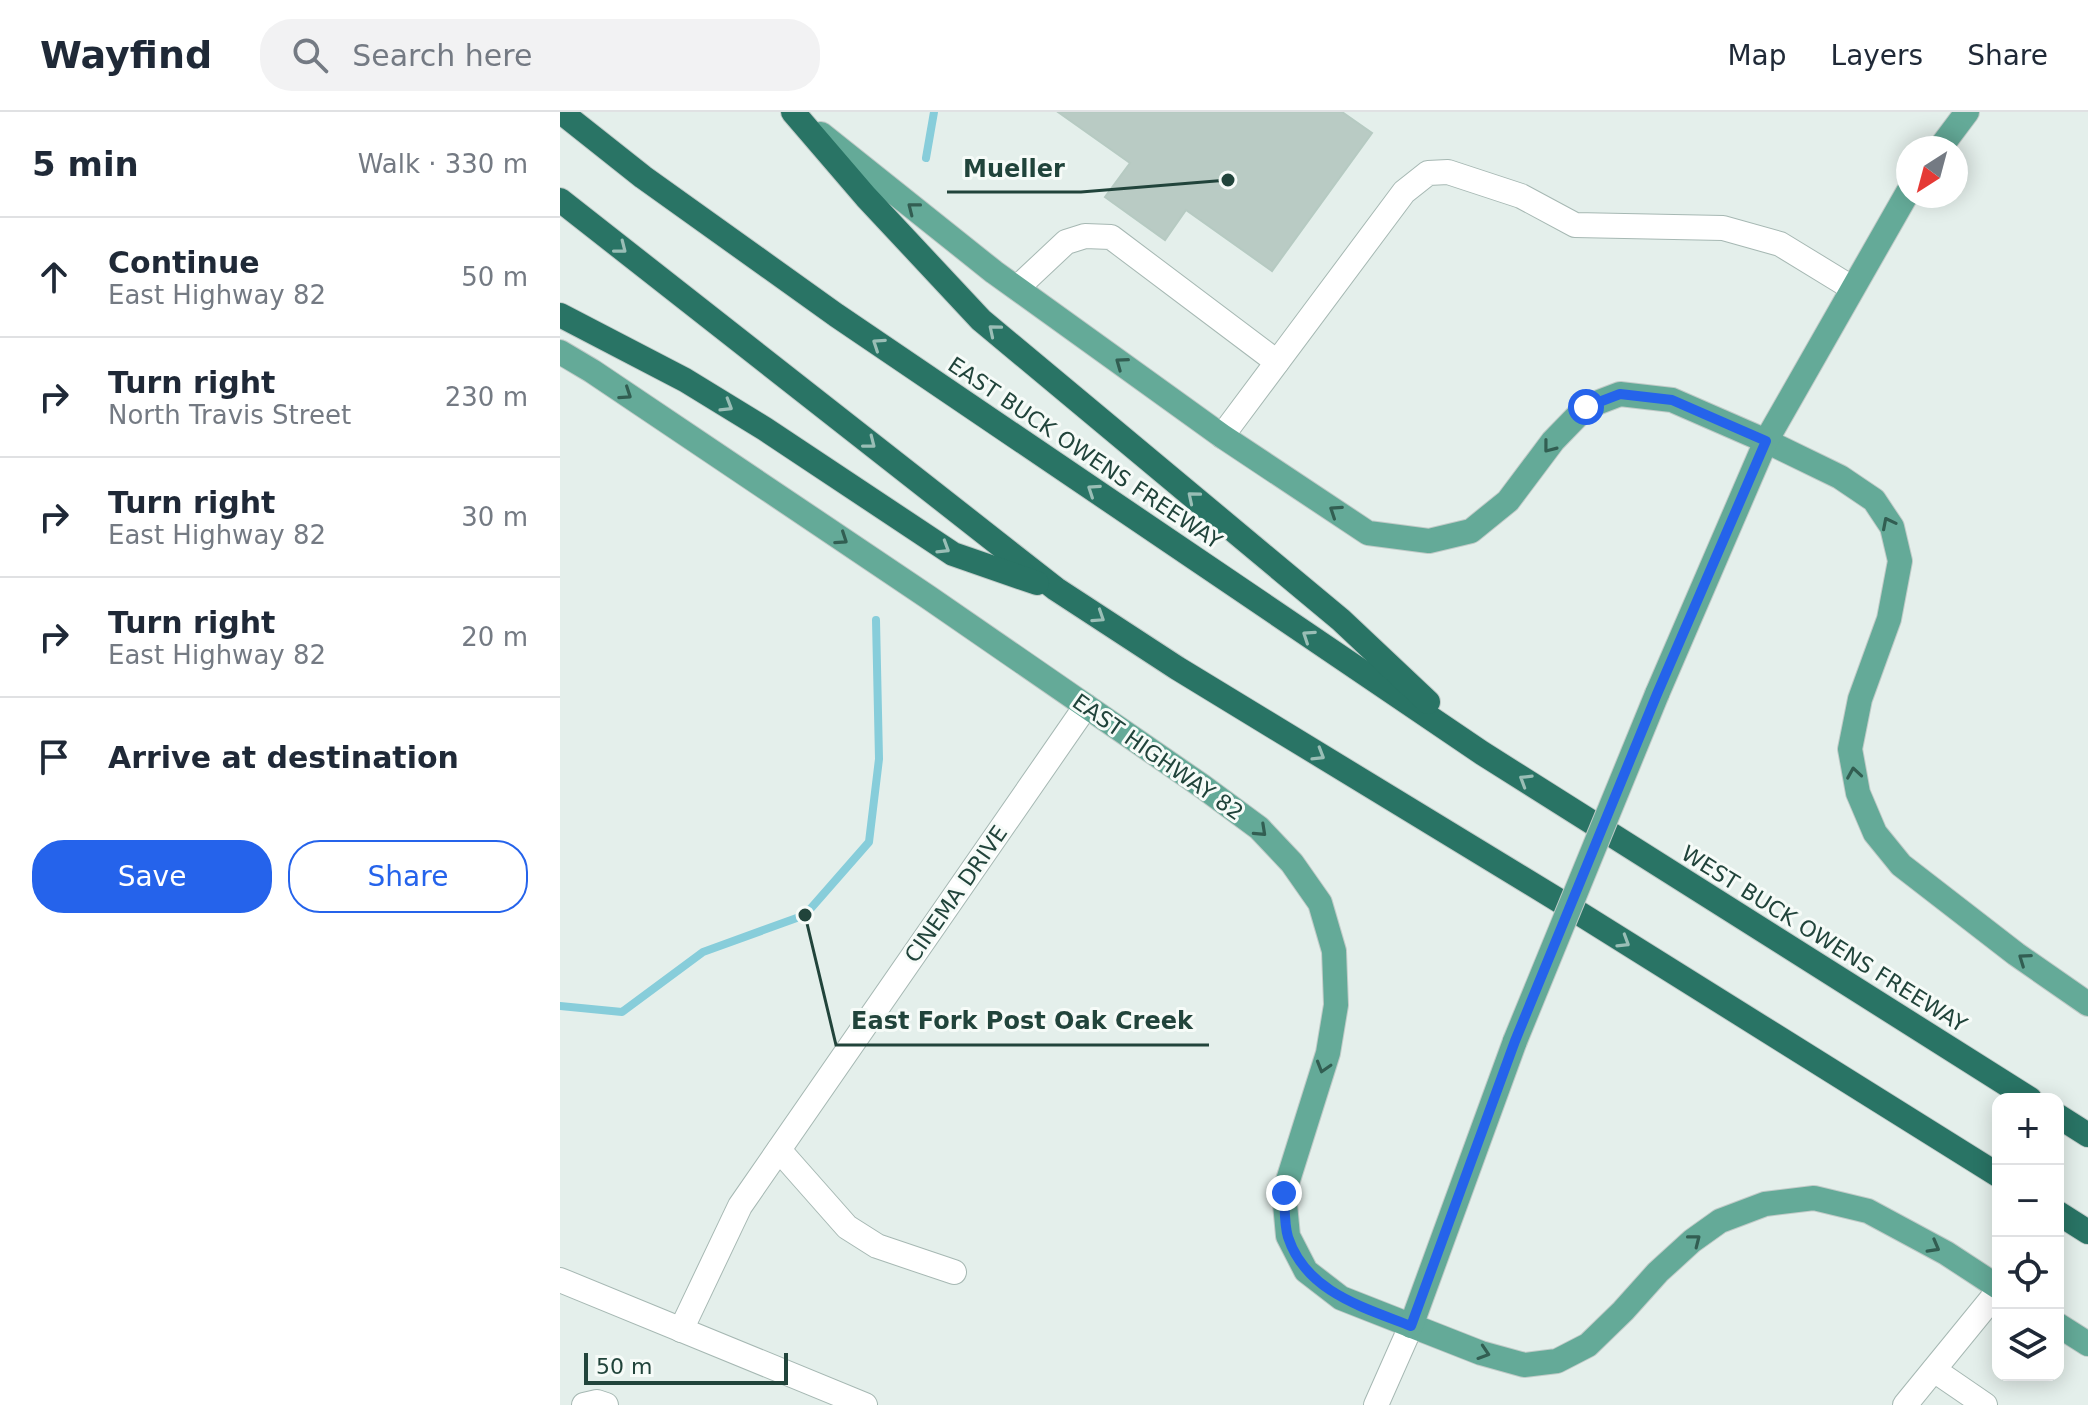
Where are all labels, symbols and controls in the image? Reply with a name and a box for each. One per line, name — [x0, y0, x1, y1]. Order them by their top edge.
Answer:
search box — [260, 19, 820, 91]
text: Wayfind — [40, 33, 212, 77]
icon: search — [288, 33, 332, 77]
text: Search here — [352, 38, 532, 73]
text: Map — [1727, 39, 1787, 72]
text: Layers — [1831, 39, 1923, 72]
text: Share — [1967, 39, 2048, 72]
north arrow — [1896, 136, 1968, 208]
text: 5 min — [32, 144, 139, 184]
callout: Mueller — [947, 144, 1081, 192]
text: Walk · 330 m — [358, 149, 528, 179]
text: Mueller — [963, 155, 1065, 183]
one-way arrow — [907, 203, 922, 218]
one-way arrow — [612, 238, 626, 253]
text: Continue — [108, 245, 260, 280]
icon: ahead — [32, 255, 76, 299]
text: 50 m — [461, 262, 528, 292]
text: East Highway 82 — [108, 280, 326, 310]
one-way arrow — [988, 325, 1003, 340]
one-way arrow — [872, 339, 887, 354]
street label: EAST BUCK OWENS FREEWAY — [943, 352, 1227, 554]
one-way arrow — [1115, 358, 1130, 373]
text: Turn right — [108, 365, 275, 400]
icon: right — [32, 375, 76, 419]
text: 230 m — [445, 382, 528, 412]
one-way arrow — [617, 384, 632, 399]
route start — [1568, 389, 1604, 425]
one-way arrow — [718, 396, 733, 411]
text: North Travis Street — [108, 400, 351, 430]
one-way arrow — [861, 434, 876, 448]
one-way arrow — [1544, 438, 1558, 453]
text: Turn right — [108, 485, 275, 520]
one-way arrow — [1088, 485, 1102, 500]
one-way arrow — [1188, 492, 1202, 507]
icon: right — [32, 495, 76, 539]
text: 30 m — [461, 502, 528, 532]
one-way arrow — [1330, 505, 1344, 520]
one-way arrow — [1882, 517, 1897, 531]
text: East Highway 82 — [108, 520, 326, 550]
one-way arrow — [833, 529, 847, 544]
one-way arrow — [936, 538, 950, 553]
text: Turn right — [108, 605, 275, 640]
one-way arrow — [1090, 608, 1105, 623]
icon: right — [32, 615, 76, 659]
text: 20 m — [461, 622, 528, 652]
one-way arrow — [1303, 631, 1317, 646]
text: East Highway 82 — [108, 640, 326, 670]
street label: EAST HIGHWAY 82 — [1068, 689, 1248, 825]
icon: arrive — [32, 735, 76, 779]
text: Arrive at destination — [108, 740, 459, 775]
one-way arrow — [1311, 745, 1325, 760]
one-way arrow — [1847, 766, 1864, 780]
one-way arrow — [1519, 775, 1533, 790]
street label: CINEMA DRIVE — [900, 821, 1012, 967]
one-way arrow — [1252, 822, 1267, 836]
button: Save — [32, 840, 272, 913]
button: Share — [288, 840, 528, 913]
street label: WEST BUCK OWENS FREEWAY — [1677, 841, 1972, 1038]
one-way arrow — [1616, 932, 1630, 947]
one-way arrow — [2018, 955, 2033, 969]
callout: East Fork Post Oak Creek — [836, 997, 1209, 1045]
text: East Fork Post Oak Creek — [851, 1007, 1194, 1035]
one-way arrow — [1316, 1060, 1332, 1073]
map controls — [1992, 1093, 2064, 1381]
button: + — [1992, 1093, 2064, 1165]
button: − — [1992, 1165, 2064, 1237]
route end — [1266, 1175, 1302, 1211]
one-way arrow — [1686, 1235, 1701, 1249]
one-way arrow — [1926, 1237, 1940, 1253]
button: locate — [1992, 1237, 2064, 1309]
button: layers — [1992, 1309, 2064, 1381]
one-way arrow — [1477, 1344, 1491, 1360]
scale bar — [584, 1349, 788, 1385]
text: 50 m — [596, 1354, 652, 1379]

